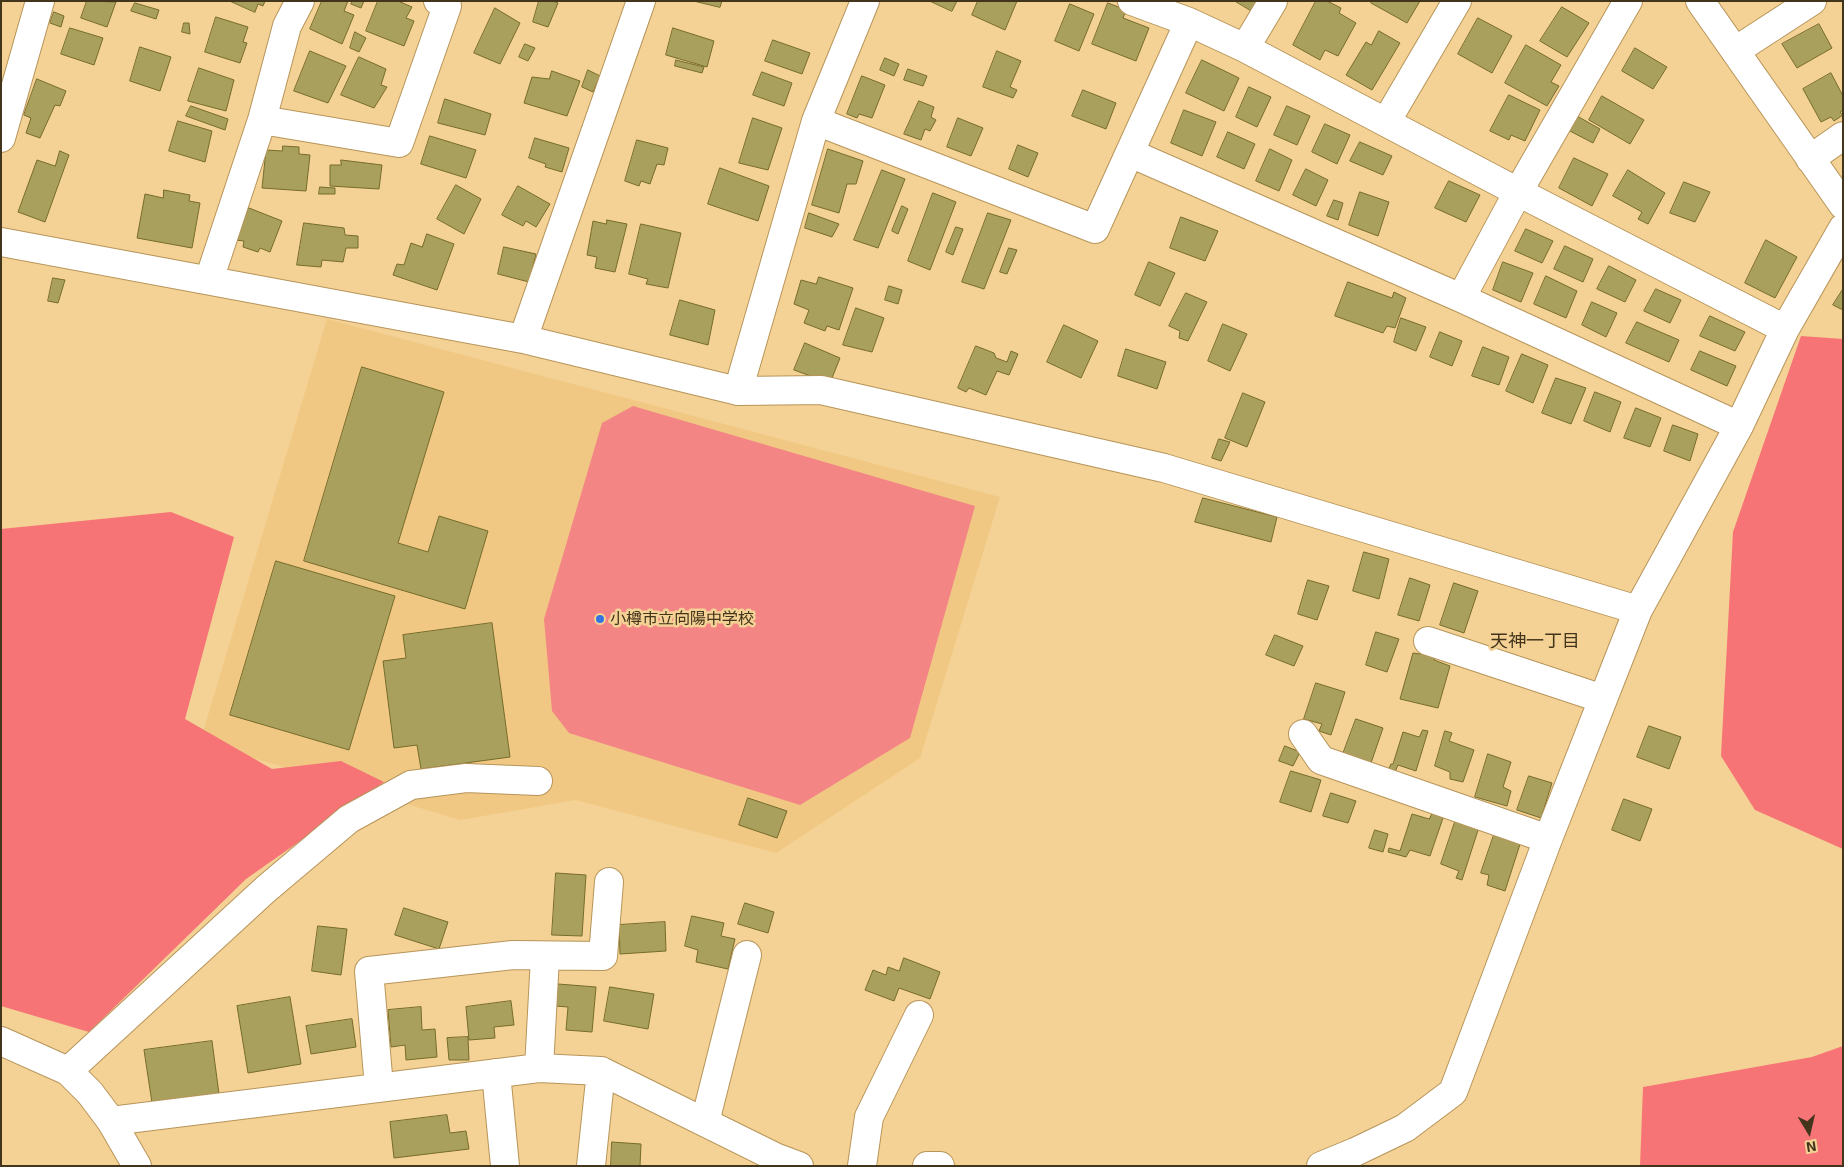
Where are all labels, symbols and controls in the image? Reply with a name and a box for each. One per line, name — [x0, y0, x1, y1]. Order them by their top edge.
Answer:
place label: 小樽市立向陽中学校 — [610, 609, 754, 629]
marker: 小樽市立向陽中学校 — [594, 613, 606, 625]
district label: 天神一丁目 — [1490, 630, 1580, 652]
north arrow — [1784, 1107, 1834, 1157]
text: N — [1805, 1138, 1818, 1156]

